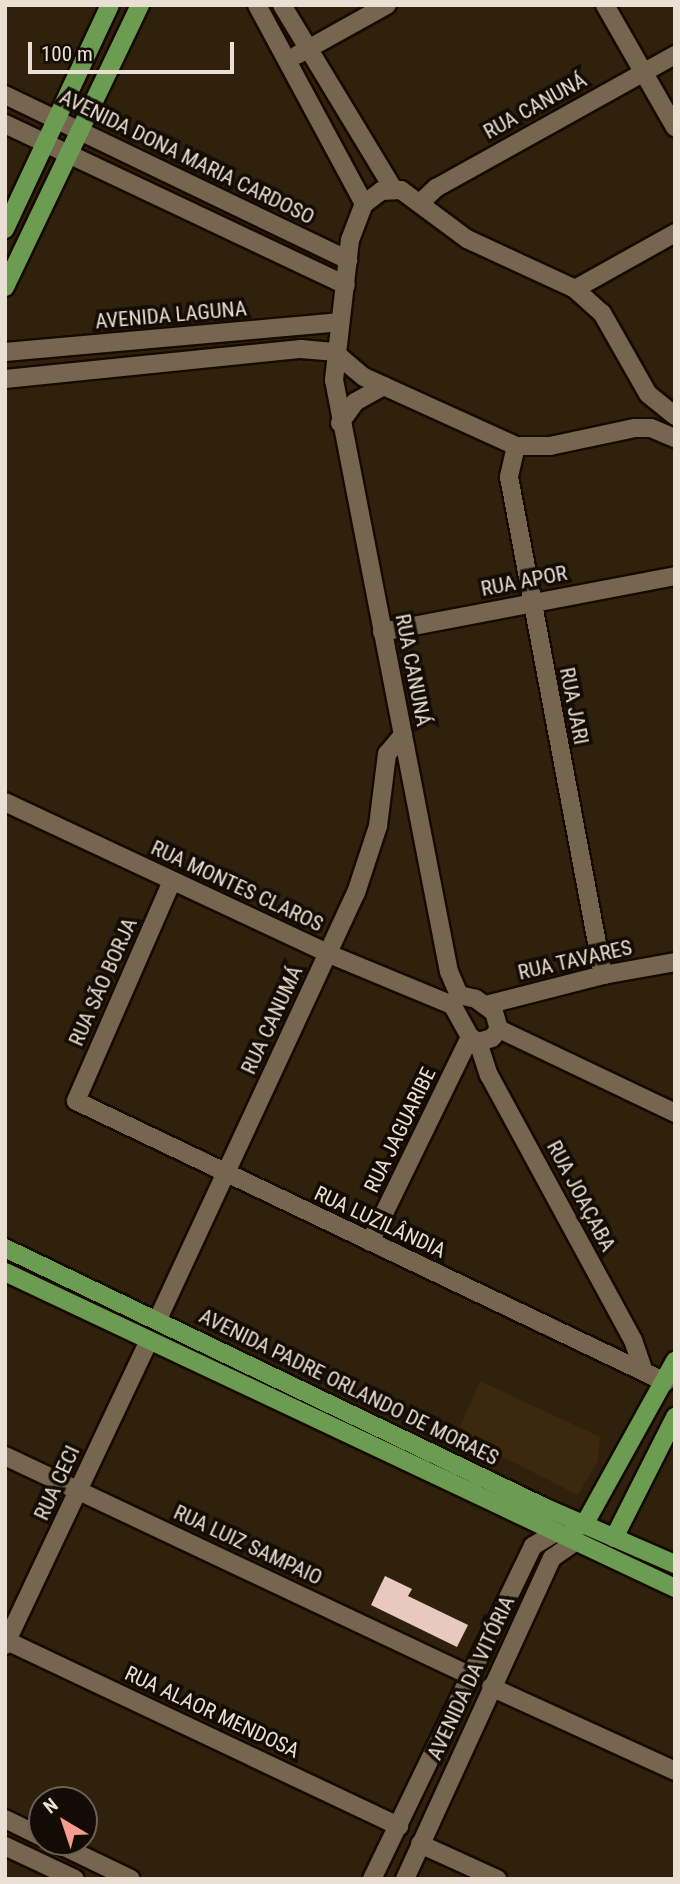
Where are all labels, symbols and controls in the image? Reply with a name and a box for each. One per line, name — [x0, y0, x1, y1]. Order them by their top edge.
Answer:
scale bar — [32, 28, 238, 72]
text: 100 m — [41, 42, 93, 66]
street label: RUA CANUNÁ — [479, 67, 591, 145]
street label: AVENIDA DONA MARIA CARDOSO — [56, 84, 318, 230]
street label: AVENIDA LAGUNA — [94, 296, 248, 334]
street label: RUA APOR — [479, 560, 569, 602]
street label: RUA CANUNÁ — [390, 612, 436, 728]
street label: RUA JARI — [554, 665, 594, 747]
street label: RUA MONTES CLAROS — [147, 835, 327, 937]
street label: RUA SÃO BORJA — [64, 914, 142, 1050]
street label: RUA TAVARES — [515, 935, 635, 985]
street label: RUA CANUMÁ — [236, 962, 308, 1078]
street label: RUA JAGUARIBE — [359, 1063, 441, 1197]
street label: RUA JOAÇABA — [541, 1136, 621, 1256]
street label: RUA LUZILÂNDIA — [310, 1181, 450, 1263]
street label: AVENIDA PADRE ORLANDO DE MORAES — [195, 1303, 503, 1471]
street label: RUA CECI — [29, 1442, 85, 1524]
street label: RUA LUIZ SAMPAIO — [170, 1500, 326, 1590]
street label: AVENIDA DA VITÓRIA — [422, 1592, 520, 1764]
street label: RUA ALAOR MENDOSA — [121, 1661, 303, 1763]
north arrow — [28, 1786, 98, 1856]
text: N — [39, 1793, 62, 1818]

